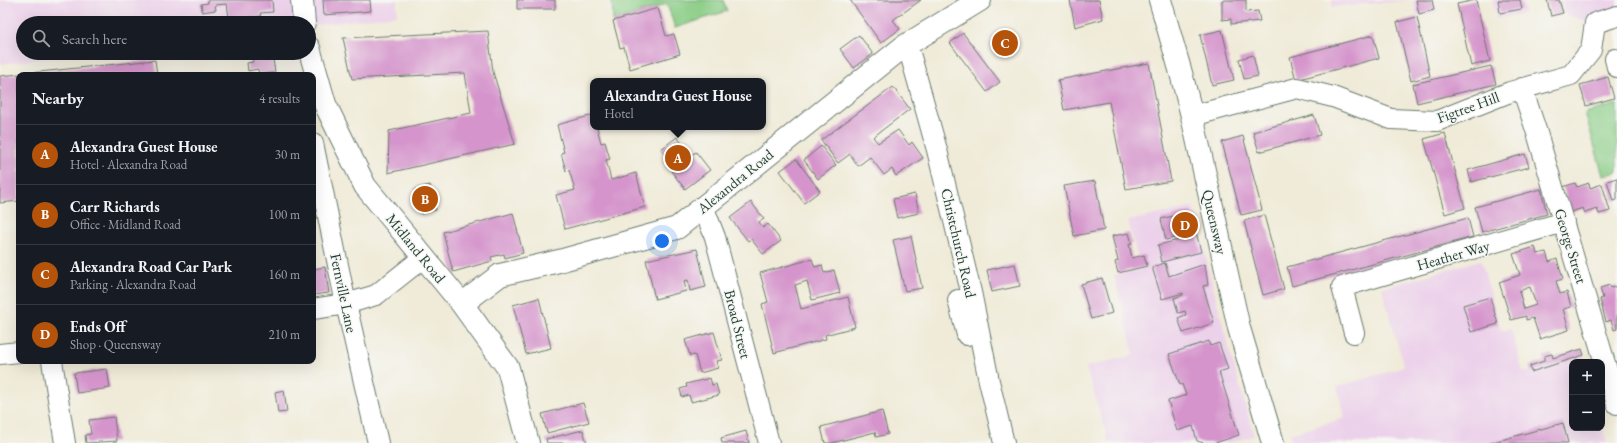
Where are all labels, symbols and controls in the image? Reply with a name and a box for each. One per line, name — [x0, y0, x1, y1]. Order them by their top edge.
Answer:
search box — [16, 16, 316, 60]
icon: search — [30, 27, 52, 49]
pin: C — [992, 28, 1018, 58]
text: Search here — [62, 29, 127, 48]
popup — [590, 78, 766, 130]
text: Alexandra Guest House — [604, 86, 752, 105]
text: Nearby — [32, 87, 84, 109]
street label: Figtree Hill — [1434, 87, 1502, 127]
text: 4 results — [259, 90, 300, 107]
text: Hotel — [604, 105, 634, 122]
text: Alexandra Guest House — [70, 137, 217, 156]
pin: A — [665, 143, 691, 173]
street label: Alexandra Road — [692, 144, 777, 218]
text: A — [40, 146, 50, 163]
text: 30 m — [275, 146, 300, 163]
text: Hotel · Alexandra Road — [70, 156, 187, 173]
pin: B — [412, 184, 438, 214]
street label: Christchurch Road — [937, 186, 981, 300]
street label: Queensway — [1198, 188, 1232, 257]
text: Carr Richards — [70, 197, 160, 216]
text: B — [41, 206, 49, 223]
text: 100 m — [269, 206, 300, 223]
street label: George Street — [1551, 206, 1591, 286]
street label: Midland Road — [382, 209, 450, 287]
pin: D — [1172, 210, 1198, 240]
text: Office · Midland Road — [70, 216, 181, 233]
your location — [652, 231, 672, 251]
street label: Heather Way — [1414, 235, 1492, 274]
street label: Fernville Lane — [326, 252, 362, 334]
text: Alexandra Road Car Park — [70, 257, 232, 276]
text: C — [40, 266, 50, 283]
text: 160 m — [269, 266, 300, 283]
text: Parking · Alexandra Road — [70, 276, 196, 293]
street label: Broad Street — [720, 288, 756, 361]
text: Ends Off — [70, 317, 126, 336]
text: D — [40, 326, 50, 343]
text: 210 m — [269, 326, 300, 343]
text: Shop · Queensway — [70, 336, 161, 353]
map controls — [1569, 359, 1605, 431]
button: + — [1569, 359, 1605, 395]
button: − — [1569, 395, 1605, 431]

